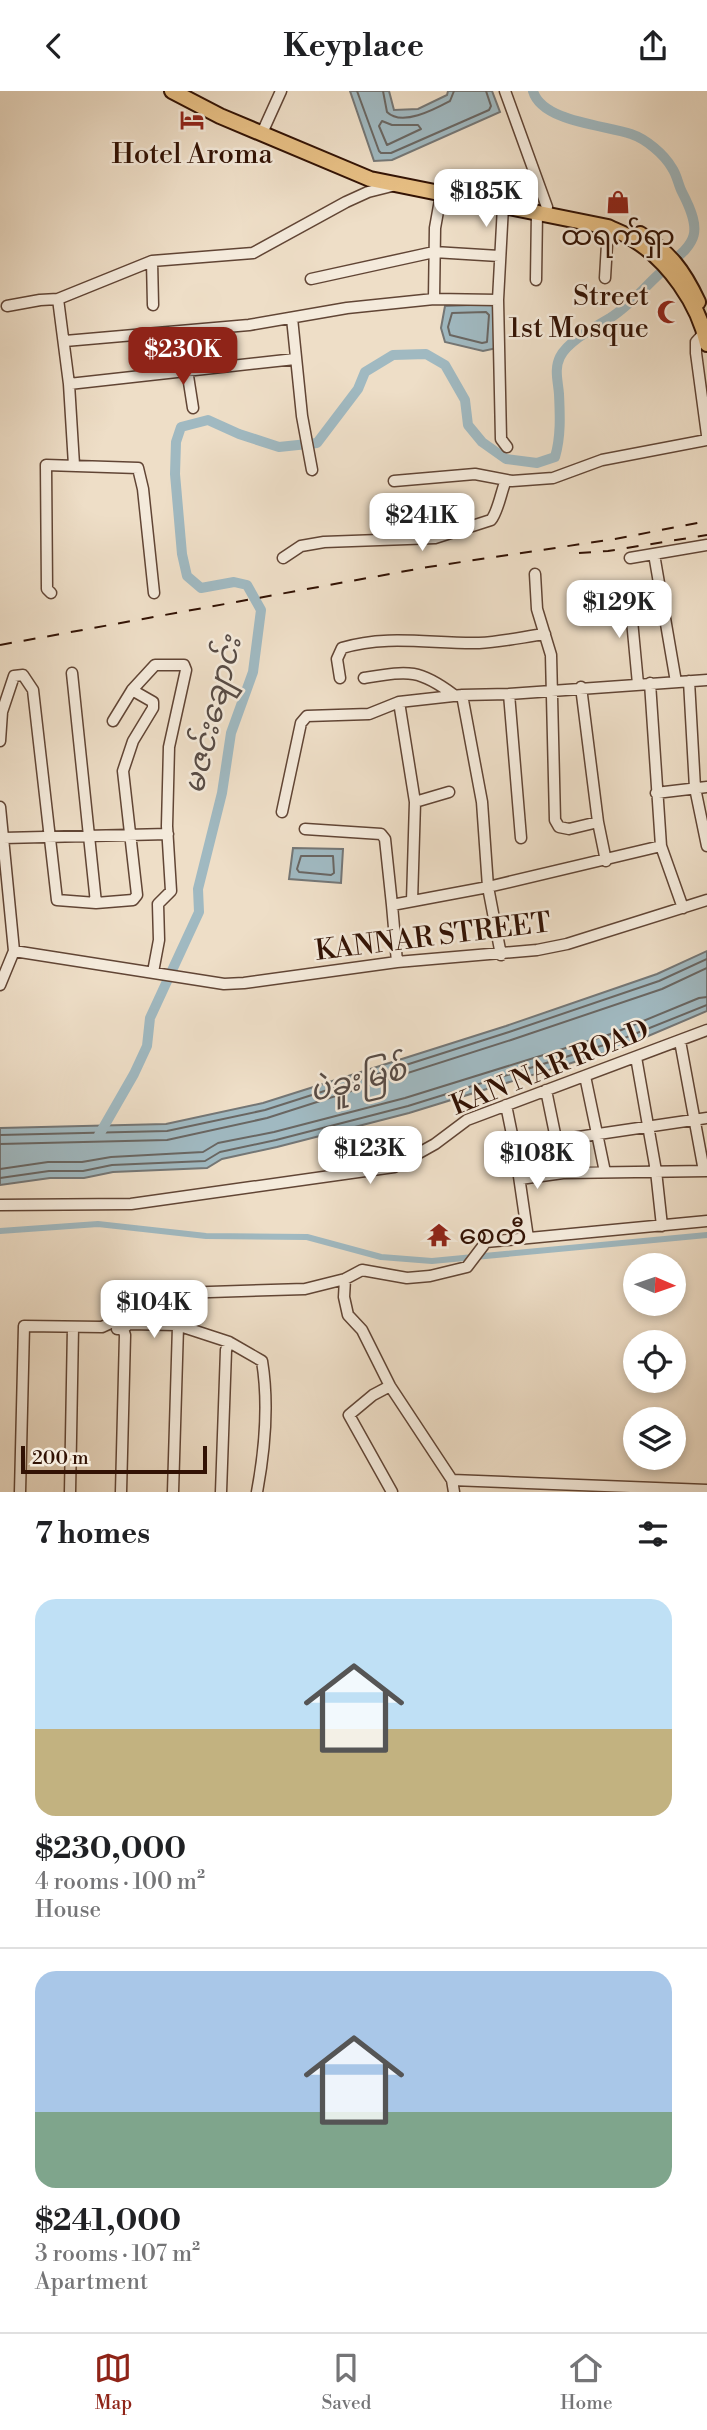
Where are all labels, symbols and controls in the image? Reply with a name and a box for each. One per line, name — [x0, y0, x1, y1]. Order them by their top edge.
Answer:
text: Keyplace — [283, 26, 424, 66]
icon: back — [35, 27, 73, 65]
icon: share — [634, 27, 672, 65]
hotel icon: Hotel Aroma — [178, 106, 206, 134]
place label: Hotel Aroma — [111, 137, 273, 172]
pin: $185K — [437, 169, 535, 229]
text: $185K — [450, 178, 522, 206]
shop icon: ထရက်ရှာ — [604, 188, 632, 216]
place label: ထရက်ရှာ — [561, 217, 675, 258]
place label: Street 1st Mosque — [509, 279, 649, 346]
mosque icon: Street 1st Mosque — [655, 298, 683, 326]
pin: $230K — [134, 327, 232, 387]
text: $230K — [144, 336, 222, 364]
pin: $241K — [373, 493, 471, 553]
text: $241K — [385, 502, 459, 530]
pin: $129K — [570, 581, 668, 640]
text: $129K — [583, 589, 655, 617]
water label: မဇင်းချောင်း — [172, 630, 256, 799]
street label: KANNAR STREET — [313, 905, 553, 969]
street label: KAN NAR ROAD — [446, 1012, 654, 1124]
water label: ပဲခူးမြစ် — [305, 1047, 414, 1116]
pin: $123K — [321, 1127, 419, 1186]
pin: $108K — [488, 1131, 586, 1191]
text: $123K — [334, 1135, 406, 1163]
text: $108K — [500, 1140, 574, 1168]
place label: စေတီ — [459, 1217, 527, 1253]
temple icon: စေတီ — [425, 1221, 453, 1249]
north arrow — [623, 1253, 686, 1316]
map controls — [623, 1253, 686, 1470]
pin: $104K — [105, 1281, 203, 1340]
text: $104K — [117, 1289, 191, 1317]
button: locate — [623, 1330, 686, 1393]
button: layers — [623, 1407, 686, 1470]
scale bar — [21, 1443, 206, 1475]
text: 200 m — [32, 1446, 89, 1470]
text: 7 homes — [35, 1515, 150, 1553]
icon: filters — [634, 1515, 672, 1553]
icon: home — [291, 1645, 417, 1771]
text: $230,000 — [35, 1830, 186, 1868]
text: 4 rooms · 100 m² — [35, 1868, 205, 1896]
text: House — [35, 1896, 101, 1924]
icon: home — [291, 2017, 417, 2143]
text: $241,000 — [35, 2202, 181, 2240]
text: 3 rooms · 107 m² — [35, 2240, 200, 2268]
text: Apartment — [35, 2268, 148, 2296]
tab: Map — [94, 2349, 132, 2415]
tab: Saved — [321, 2349, 371, 2415]
tab: Home — [560, 2349, 612, 2415]

